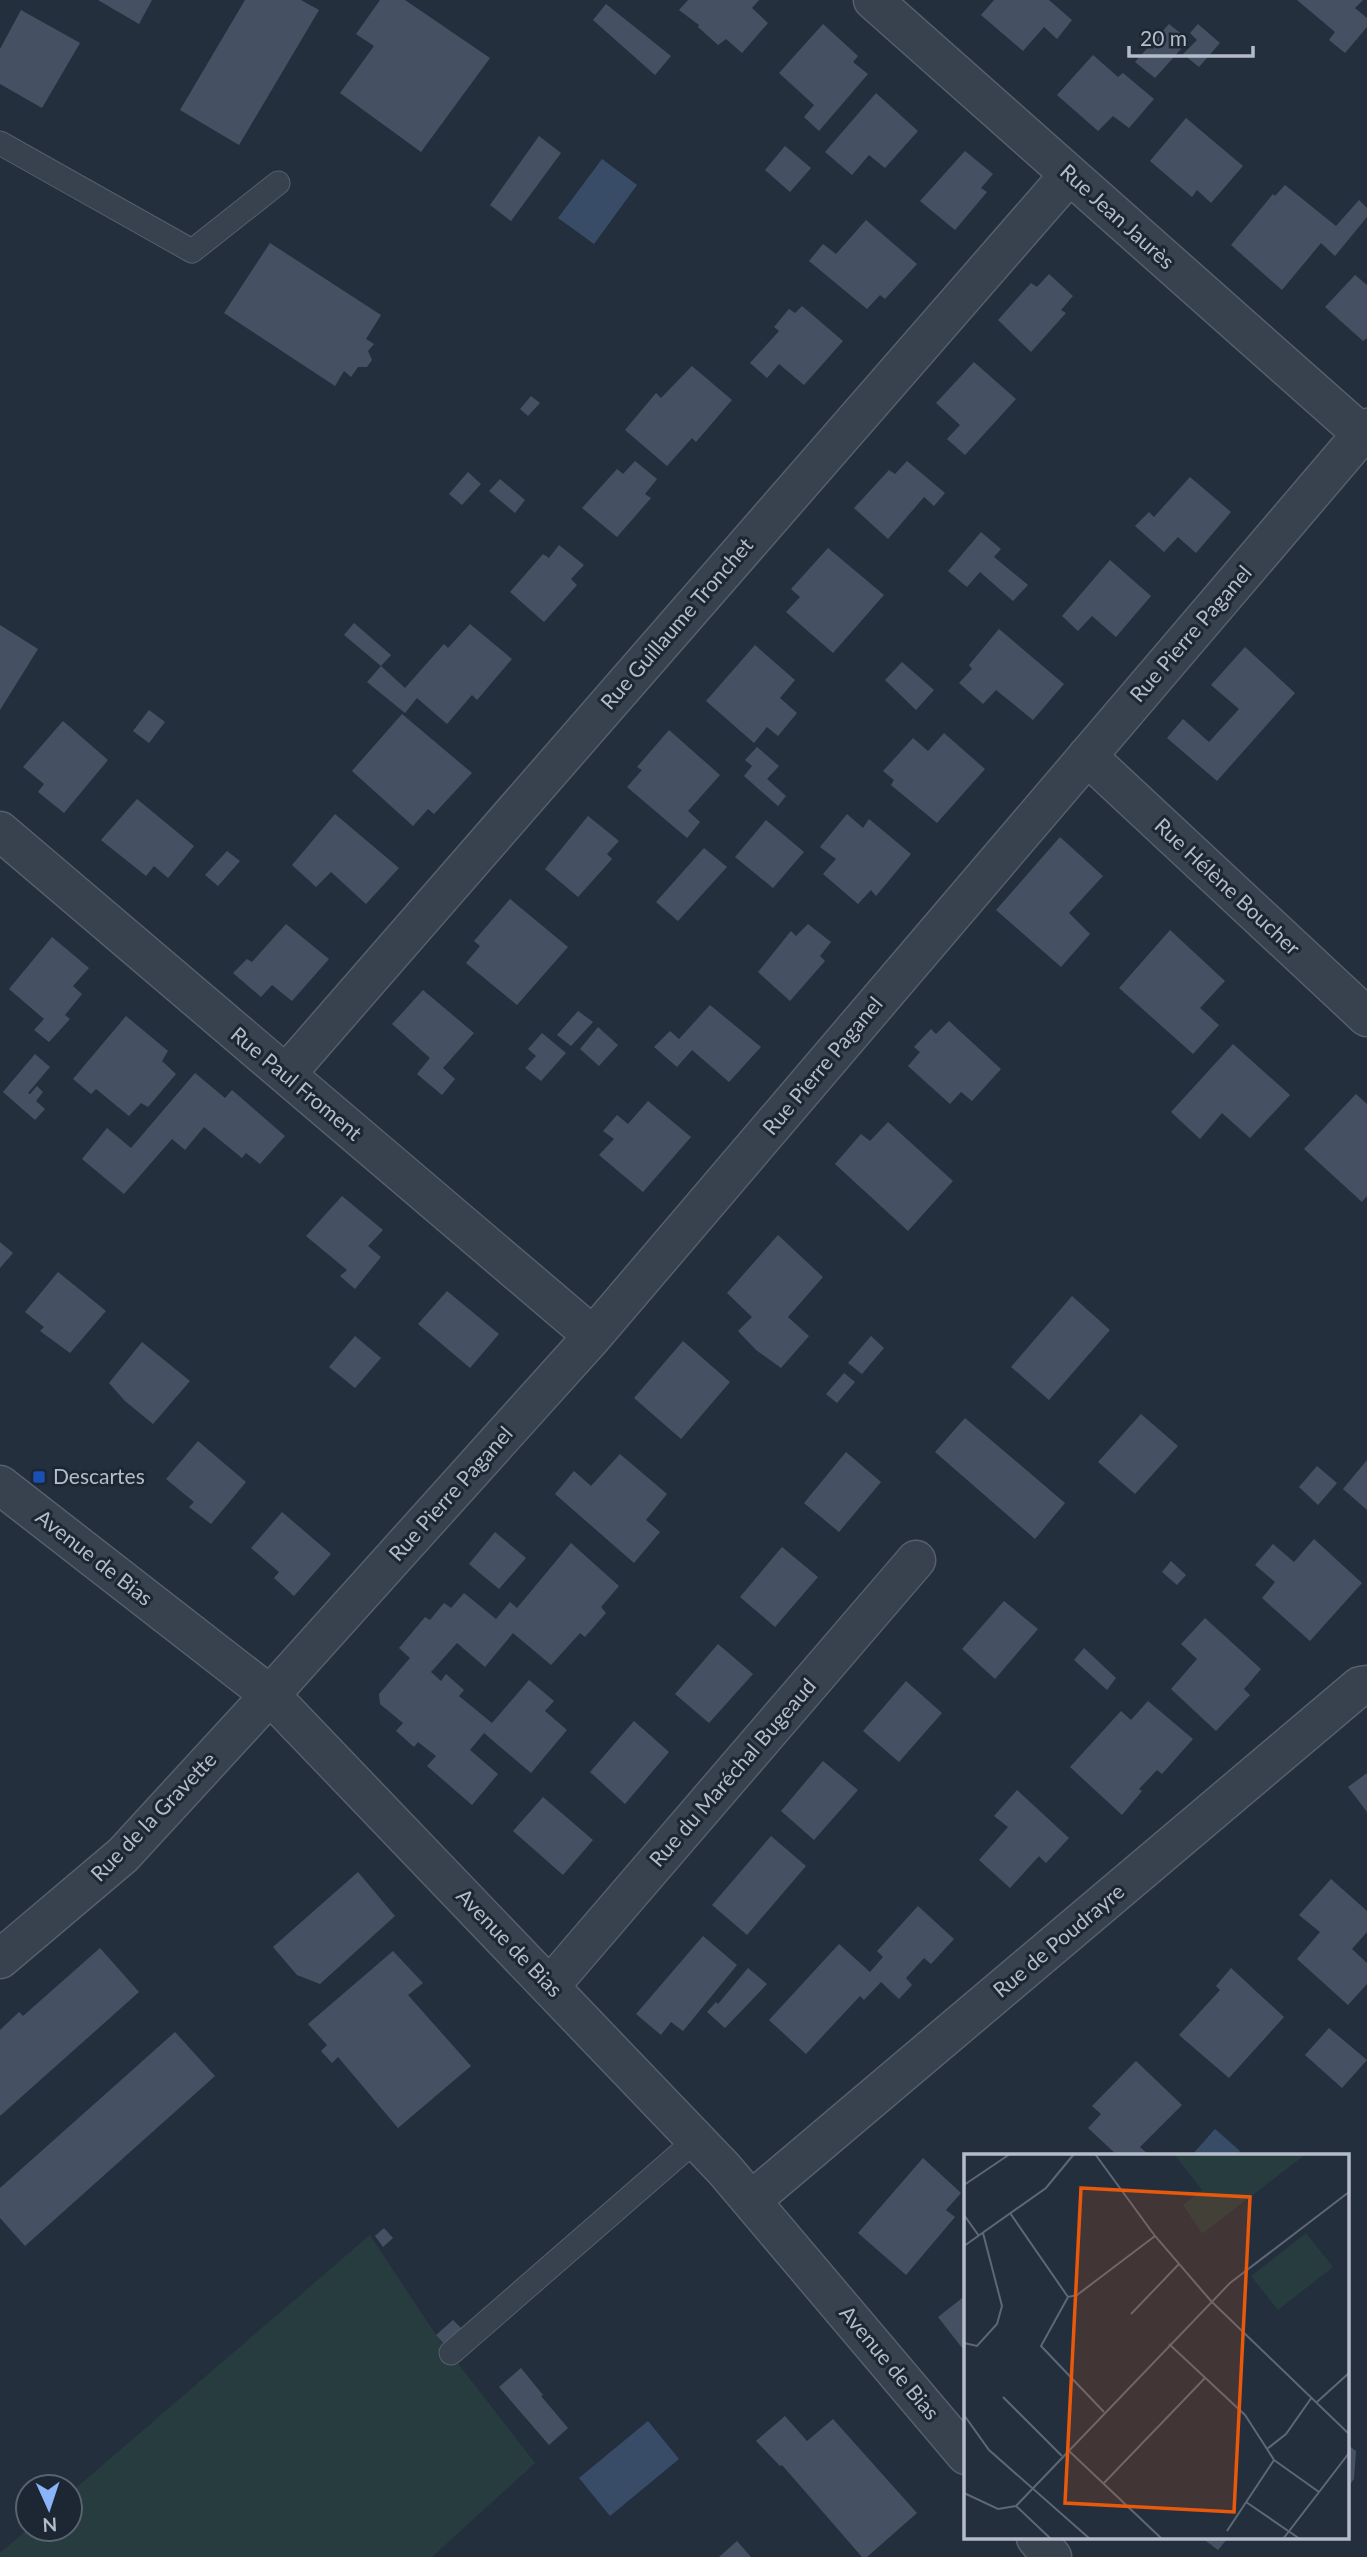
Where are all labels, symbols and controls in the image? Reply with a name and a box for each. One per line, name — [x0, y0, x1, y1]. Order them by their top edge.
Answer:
scale bar — [1129, 14, 1253, 58]
text: 20 m — [1140, 25, 1187, 50]
street label: Rue Jean Jaurès — [1056, 158, 1180, 274]
street label: Rue Guillaume Tronchet — [595, 532, 758, 714]
street label: Rue Pierre Paganel — [1124, 560, 1256, 706]
street label: Rue Hélène Boucher — [1150, 812, 1306, 960]
street label: Rue Pierre Paganel — [757, 991, 887, 1139]
street label: Rue Paul Froment — [226, 1021, 368, 1145]
street label: Rue Pierre Paganel — [383, 1420, 517, 1566]
place label: Descartes — [53, 1463, 145, 1488]
marker: Descartes — [31, 1469, 47, 1485]
street label: Avenue de Bias — [32, 1504, 158, 1610]
street label: Rue du Maréchal Bugeaud — [643, 1673, 820, 1871]
street label: Rue de la Gravette — [85, 1746, 221, 1886]
street label: Rue de Poudrayre — [987, 1878, 1129, 2002]
street label: Avenue de Bias — [452, 1883, 568, 2001]
inset map — [964, 2154, 1350, 2540]
street label: Avenue de Bias — [835, 2300, 945, 2424]
north arrow — [14, 2473, 84, 2543]
text: N — [42, 2514, 58, 2537]

